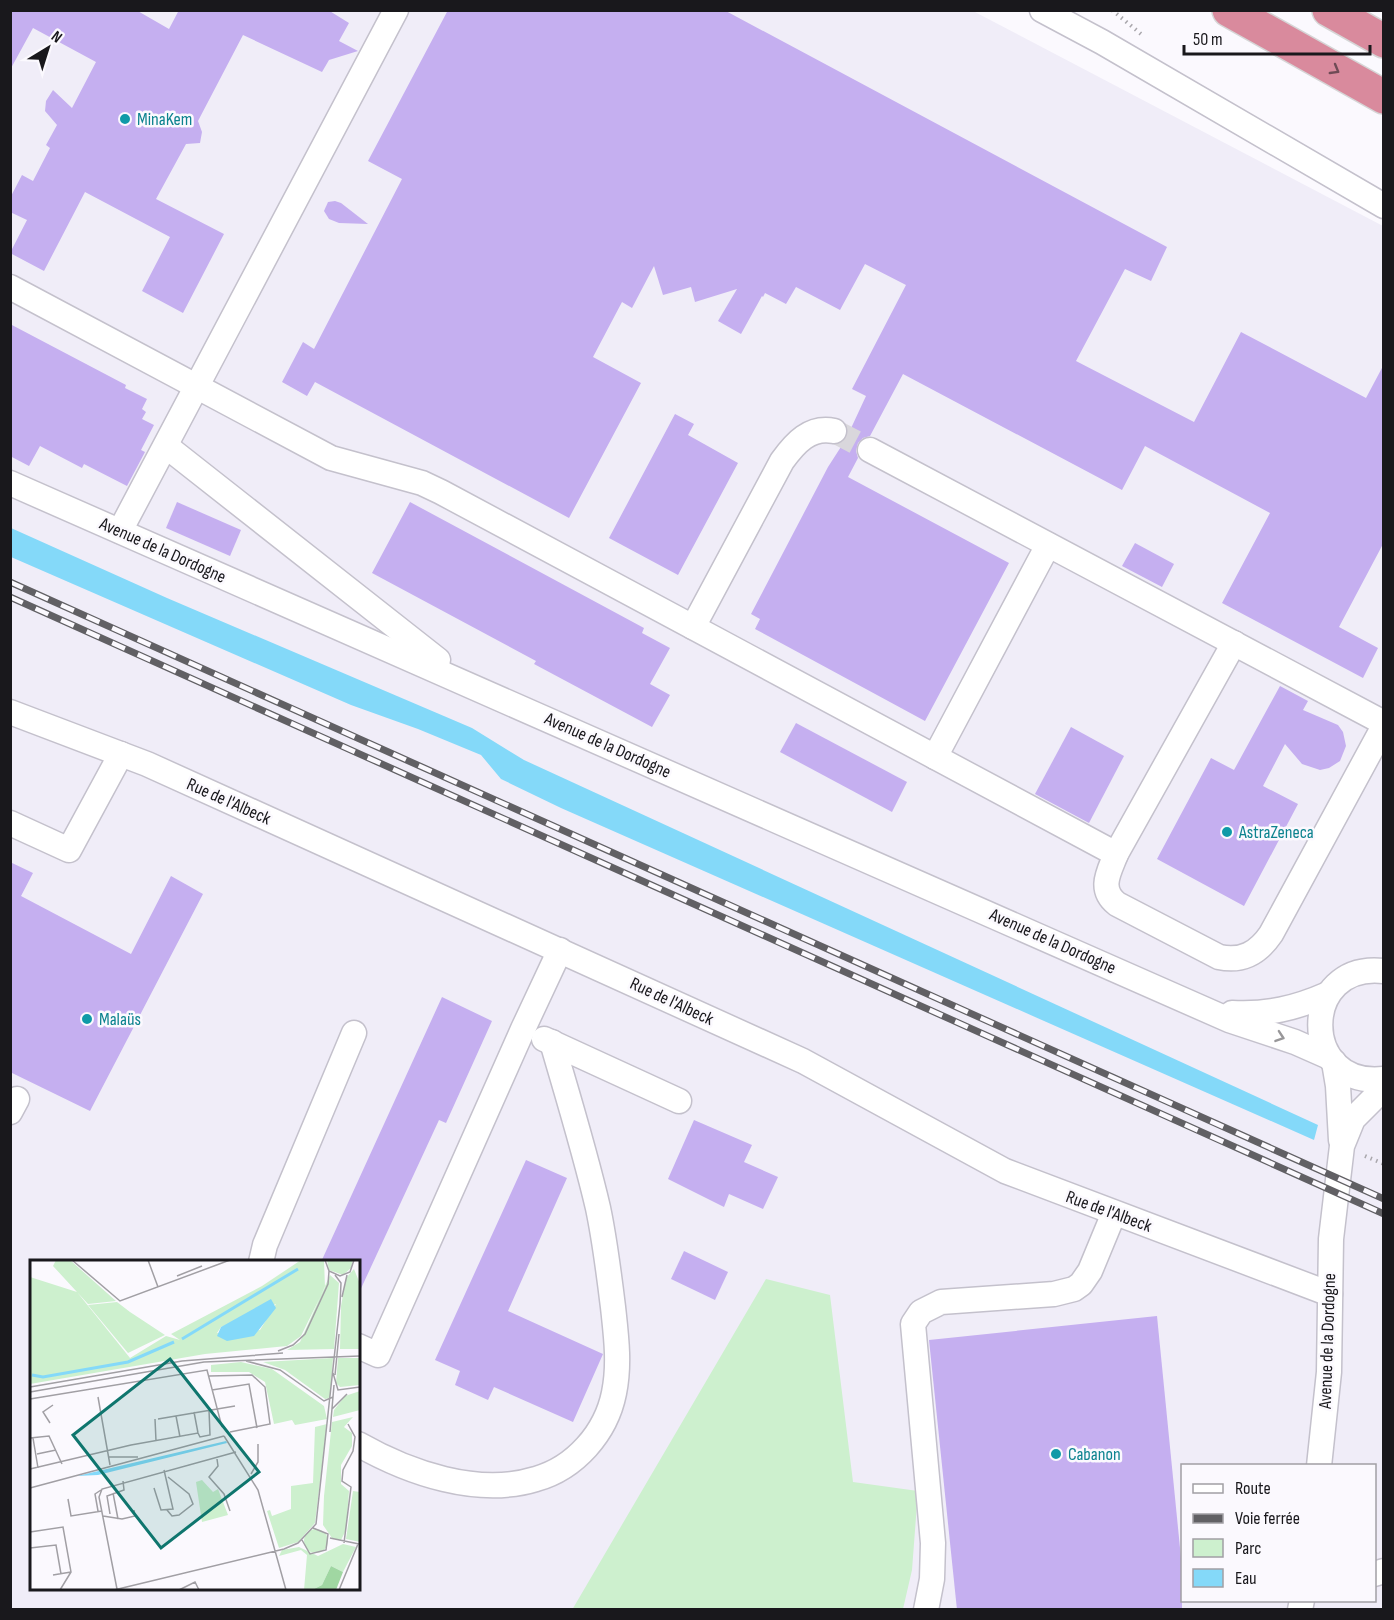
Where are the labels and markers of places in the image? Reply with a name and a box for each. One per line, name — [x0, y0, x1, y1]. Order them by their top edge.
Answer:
place label: MinaKem — [137, 109, 192, 130]
marker: MinaKem — [118, 112, 132, 126]
place label: AstraZeneca — [1238, 822, 1314, 843]
marker: AstraZeneca — [1220, 825, 1234, 839]
place label: Malaüs — [99, 1009, 141, 1030]
marker: Malaüs — [80, 1012, 94, 1026]
place label: Cabanon — [1068, 1444, 1121, 1465]
marker: Cabanon — [1049, 1447, 1063, 1461]

